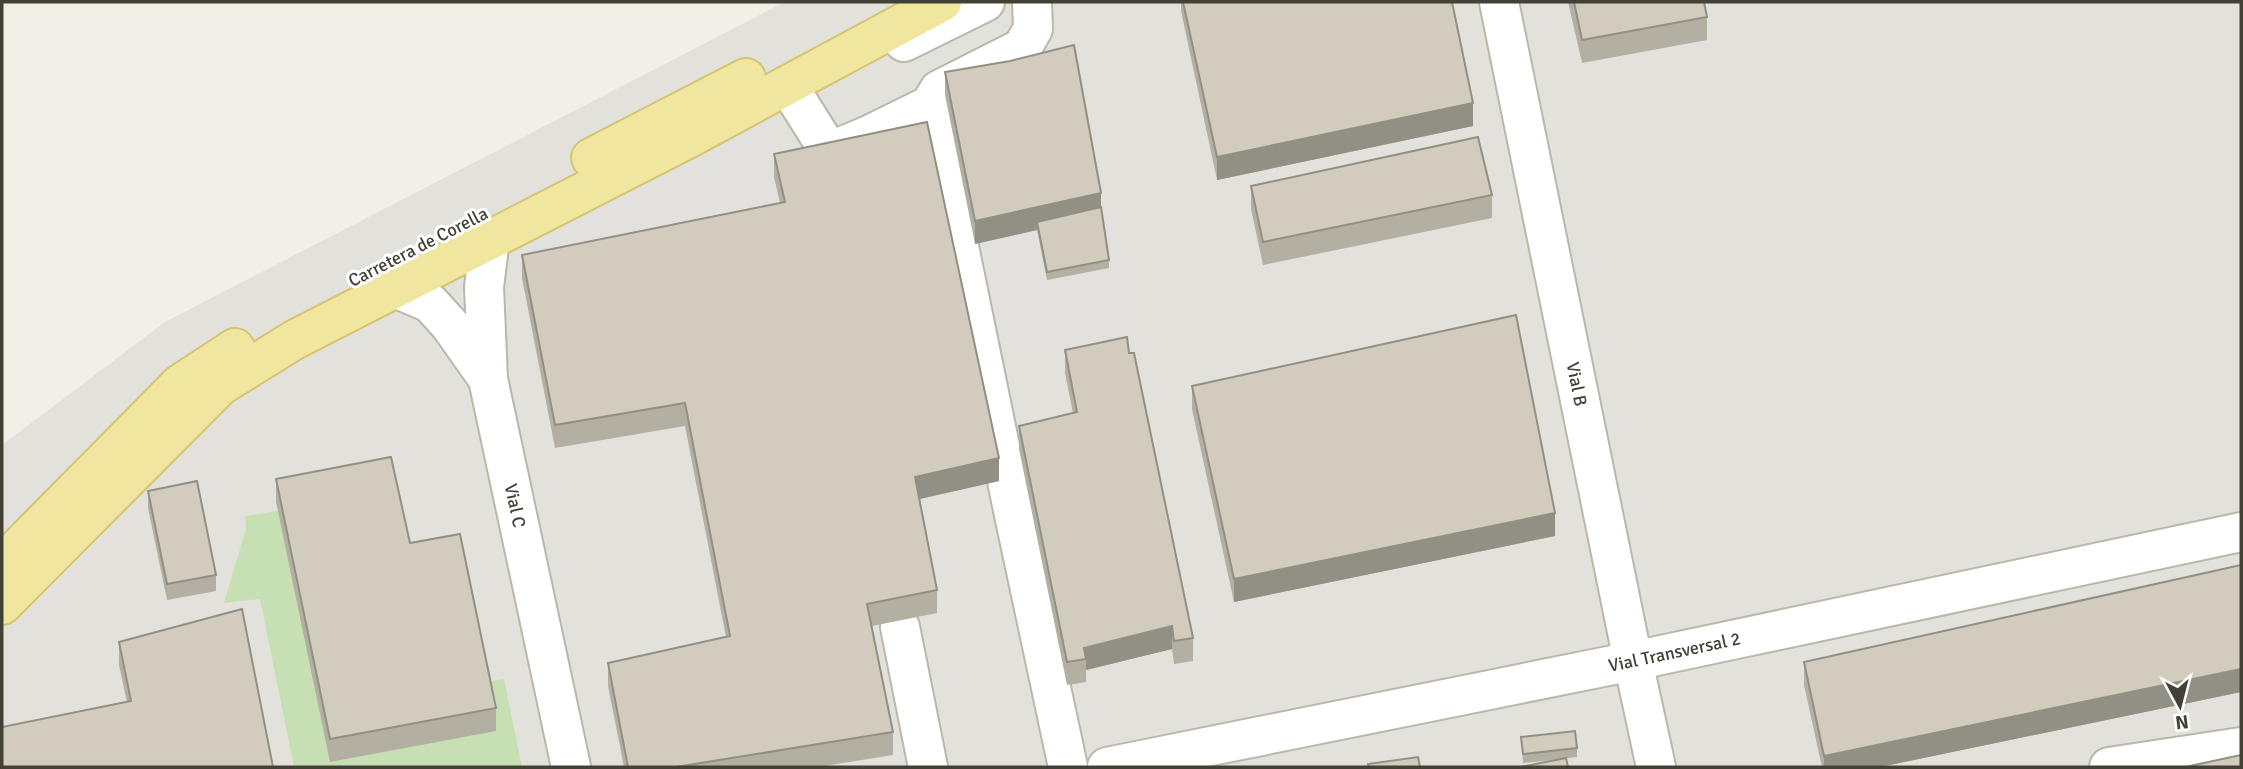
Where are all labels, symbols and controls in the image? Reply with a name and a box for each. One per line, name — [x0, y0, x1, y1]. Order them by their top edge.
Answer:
street label: Carretera de Corella — [344, 202, 492, 292]
street label: Vial B — [1561, 360, 1592, 408]
street label: Vial C — [500, 482, 531, 530]
street label: Vial Transversal 2 — [1606, 627, 1743, 677]
north arrow — [2145, 671, 2215, 741]
text: N — [2174, 709, 2190, 735]

